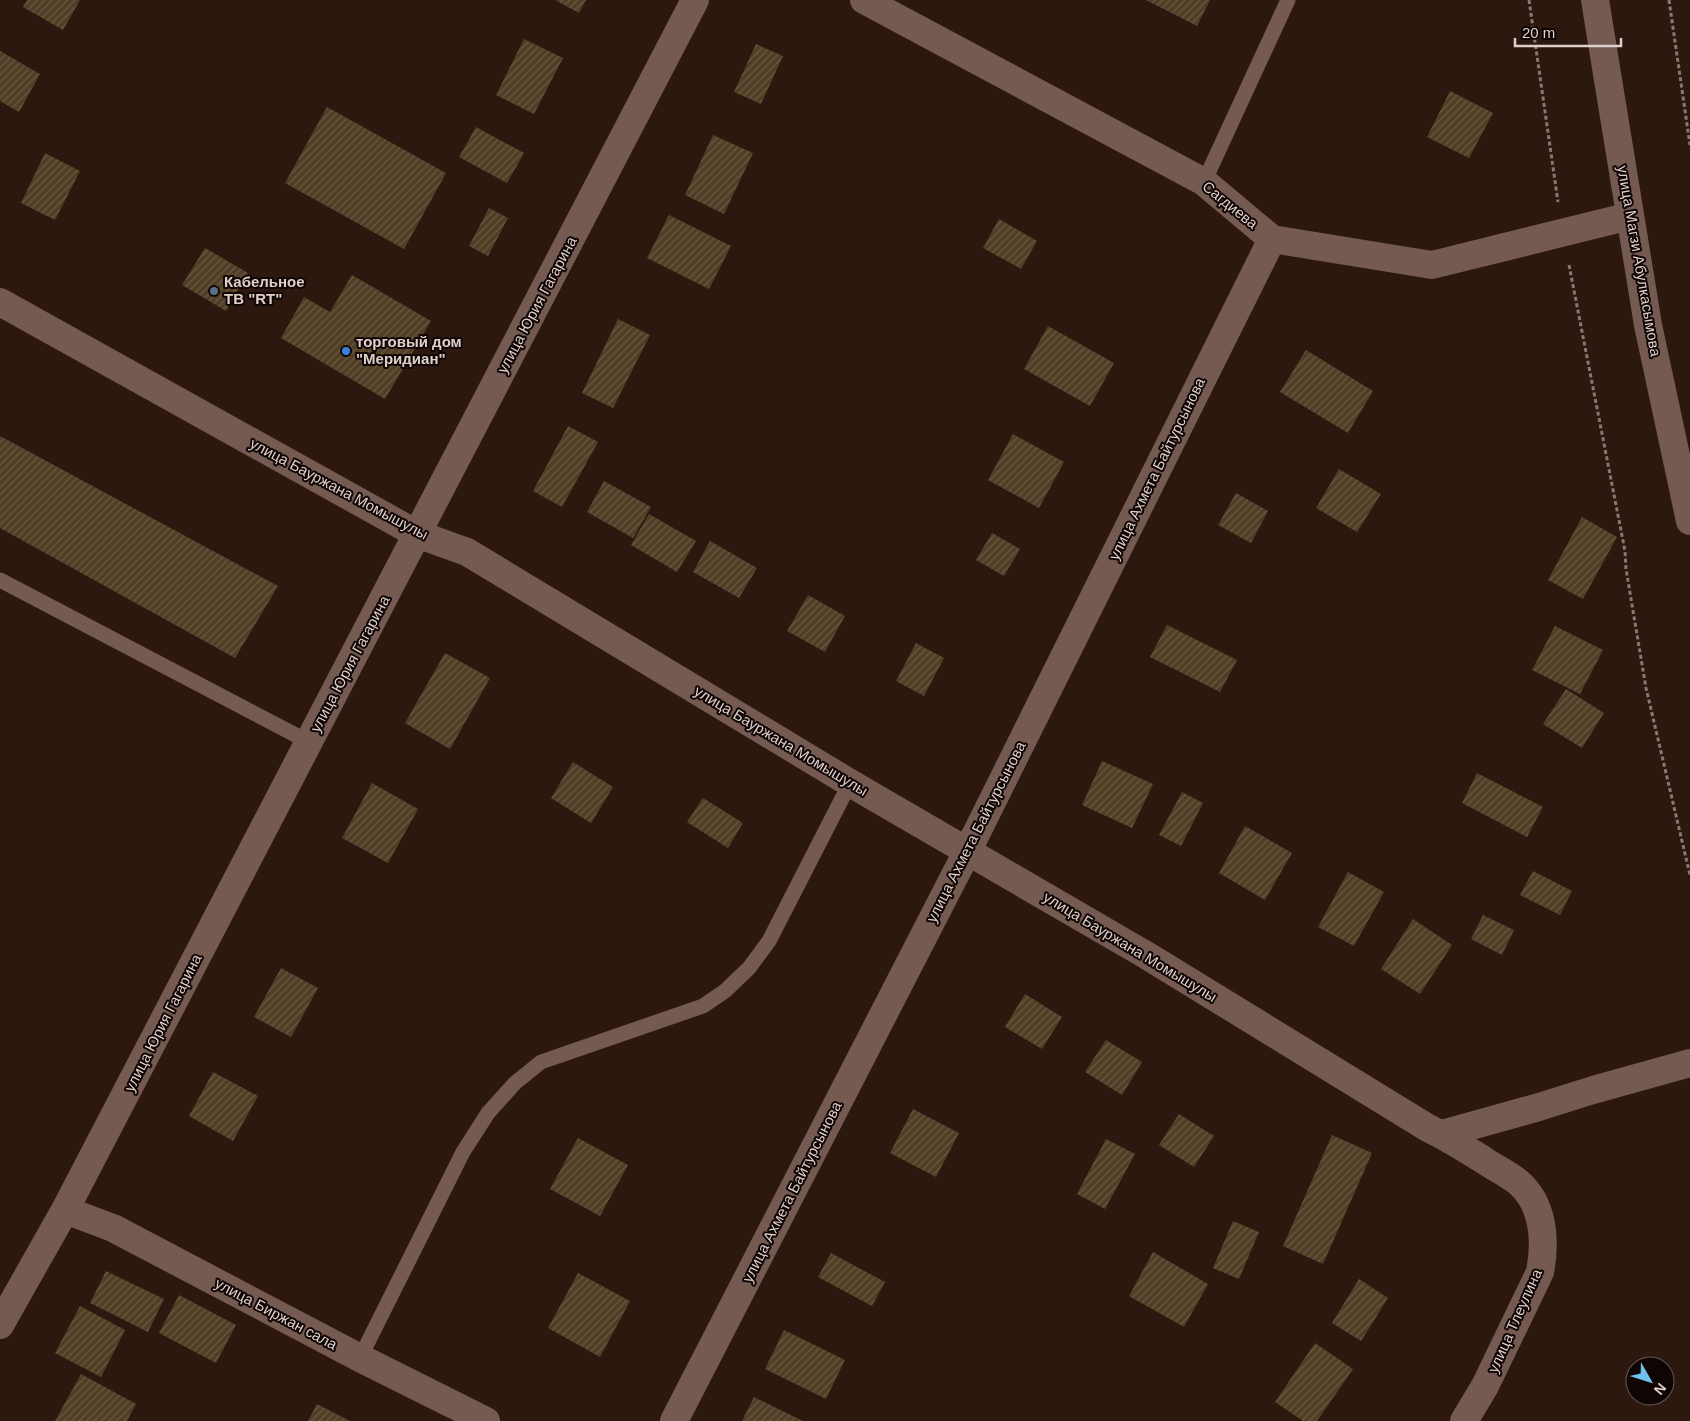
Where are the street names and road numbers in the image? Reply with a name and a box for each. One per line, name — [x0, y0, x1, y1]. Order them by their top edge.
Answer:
street label: улица Магзи Абулкасымова — [1614, 164, 1665, 358]
street label: Сагдиева — [1199, 177, 1262, 232]
street label: улица Юрия Гагарина — [493, 233, 580, 376]
street label: улица Ахмета Байтурсынова — [1105, 374, 1208, 563]
street label: улица Бауржана Момышулы — [247, 434, 431, 543]
street label: улица Юрия Гагарина — [306, 592, 393, 735]
street label: улица Бауржана Момышулы — [692, 682, 871, 799]
street label: улица Ахмета Байтурсынова — [922, 738, 1029, 925]
street label: улица Бауржана Момышулы — [1041, 888, 1220, 1005]
street label: улица Юрия Гагарина — [120, 951, 205, 1094]
street label: улица Ахмета Байтурсынова — [738, 1098, 845, 1285]
street label: улица Тлеулина — [1484, 1266, 1545, 1375]
street label: улица Биржан сала — [212, 1274, 341, 1353]

